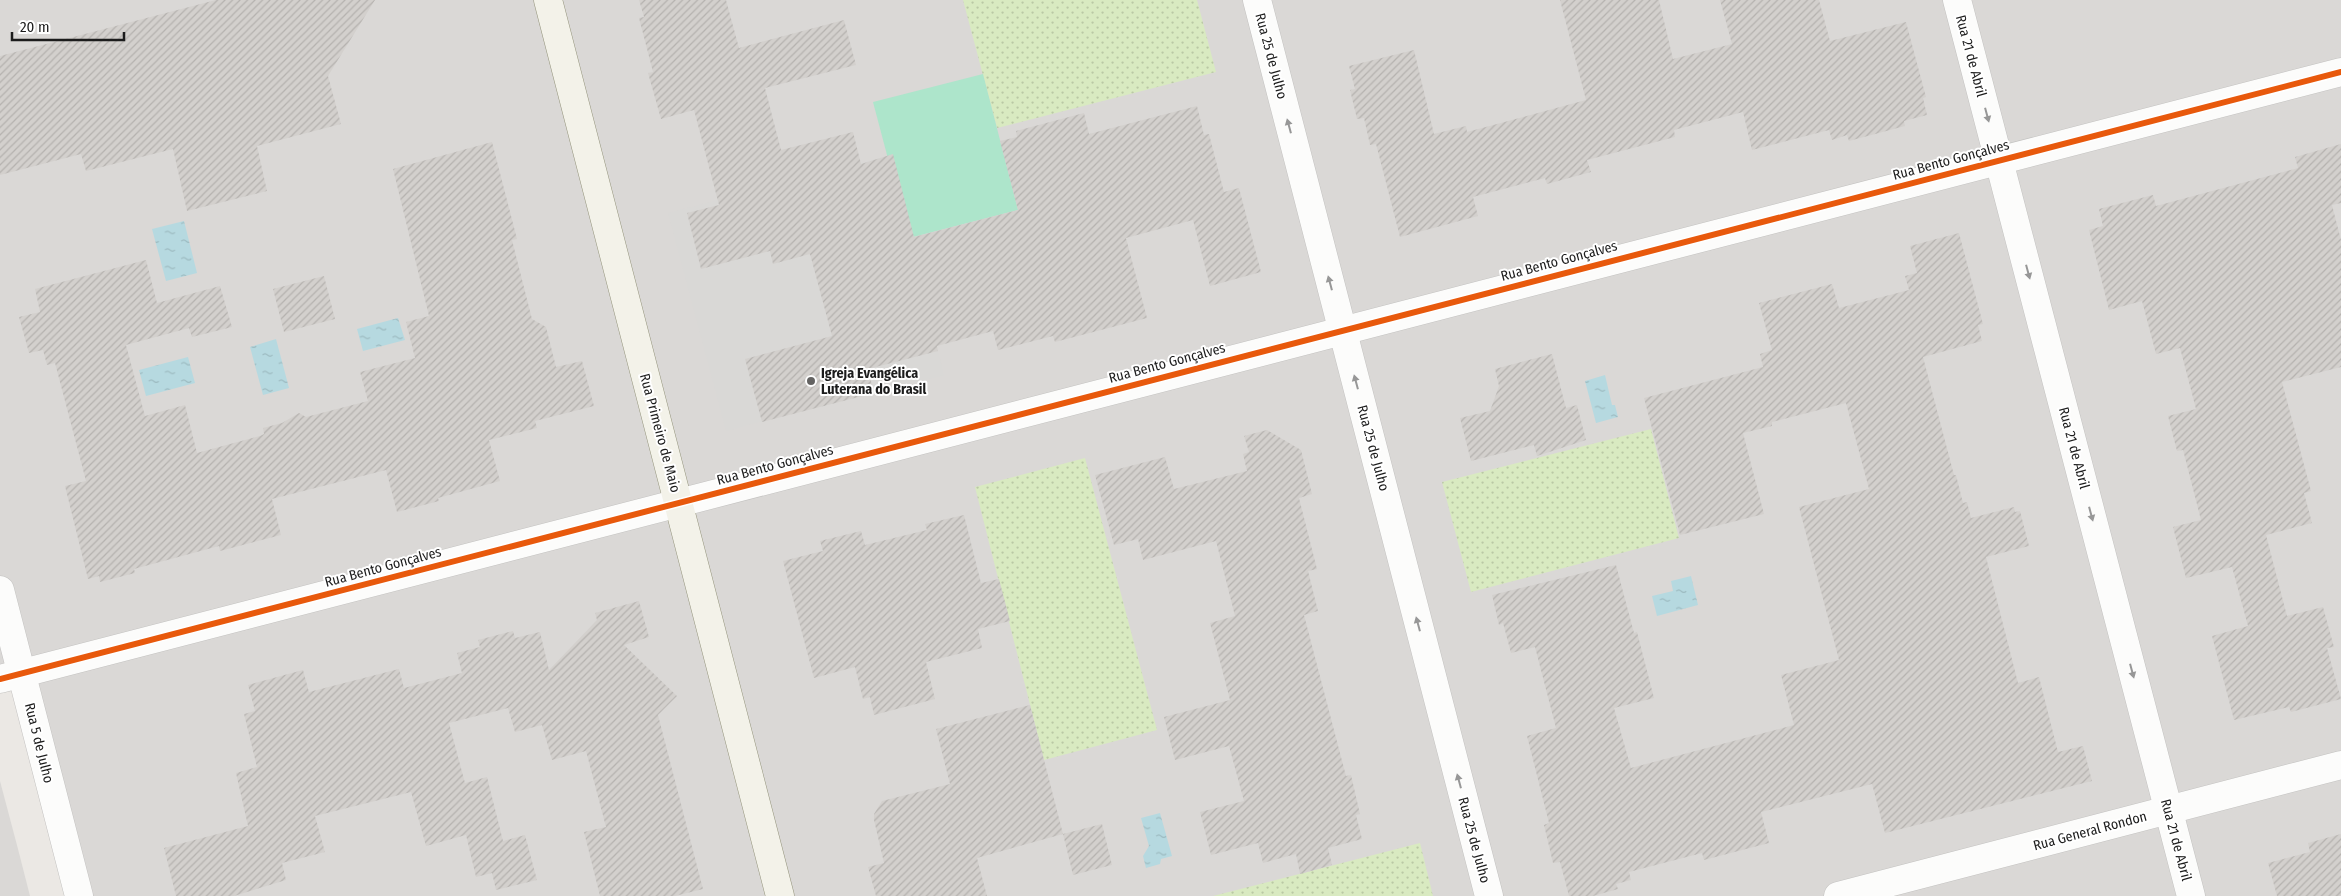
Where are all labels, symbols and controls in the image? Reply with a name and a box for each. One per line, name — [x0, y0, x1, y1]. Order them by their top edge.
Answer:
scale bar — [12, 10, 125, 42]
street label: Rua 25 de Julho — [1251, 11, 1291, 101]
street label: Rua 21 de Abril — [1952, 13, 1990, 99]
text: 20 m — [20, 18, 50, 36]
one-way arrow — [1983, 107, 1991, 122]
one-way arrow — [1285, 118, 1293, 133]
street label: Rua Bento Gonçalves — [1891, 136, 2011, 184]
street label: Rua Bento Gonçalves — [1499, 237, 1619, 285]
one-way arrow — [2024, 265, 2032, 280]
one-way arrow — [1326, 276, 1334, 291]
street label: Rua Bento Gonçalves — [1107, 339, 1227, 387]
place label: Igreja Evangélica Luterana do Brasil — [821, 365, 926, 398]
street label: Rua Primeiro de Maio — [636, 372, 684, 494]
one-way arrow — [1351, 374, 1359, 389]
marker: Igreja Evangélica Luterana do Brasil — [805, 375, 817, 387]
street label: Rua 25 de Julho — [1353, 403, 1393, 493]
street label: Rua 21 de Abril — [2055, 405, 2093, 491]
street label: Rua Bento Gonçalves — [715, 441, 835, 489]
one-way arrow — [2087, 506, 2095, 522]
street label: Rua Bento Gonçalves — [323, 543, 443, 591]
one-way arrow — [1414, 616, 1422, 631]
one-way arrow — [2128, 664, 2136, 679]
street label: Rua 5 de Julho — [21, 701, 57, 785]
one-way arrow — [1455, 774, 1463, 789]
street label: Rua 25 de Julho — [1454, 795, 1494, 885]
street label: Rua 21 de Abril — [2157, 797, 2195, 883]
street label: Rua General Rondon — [2031, 808, 2149, 854]

